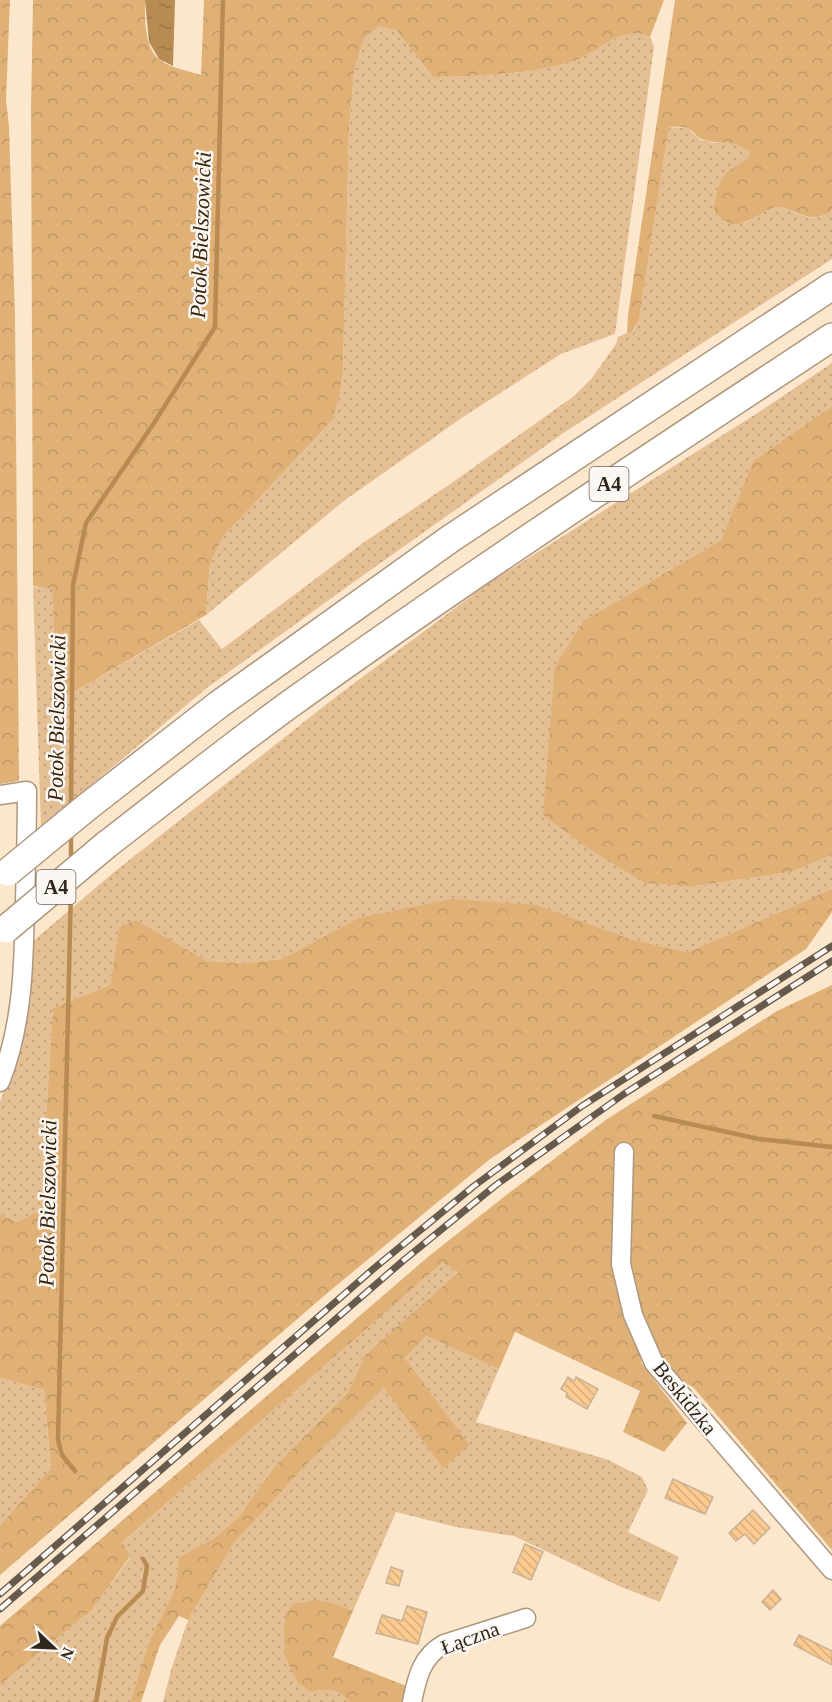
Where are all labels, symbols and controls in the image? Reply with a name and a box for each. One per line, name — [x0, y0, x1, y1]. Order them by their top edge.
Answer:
water label: Potok Bielszowicki — [185, 151, 216, 320]
road number: A4 — [590, 467, 628, 501]
water label: Potok Bielszowicki — [43, 634, 70, 803]
road number: A4 — [36, 870, 76, 904]
water label: Potok Bielszowicki — [34, 1119, 61, 1288]
street label: Beskidzka — [648, 1356, 722, 1440]
street label: Łączna — [437, 1616, 503, 1660]
north arrow — [24, 1618, 84, 1678]
text: N — [57, 1645, 77, 1663]

